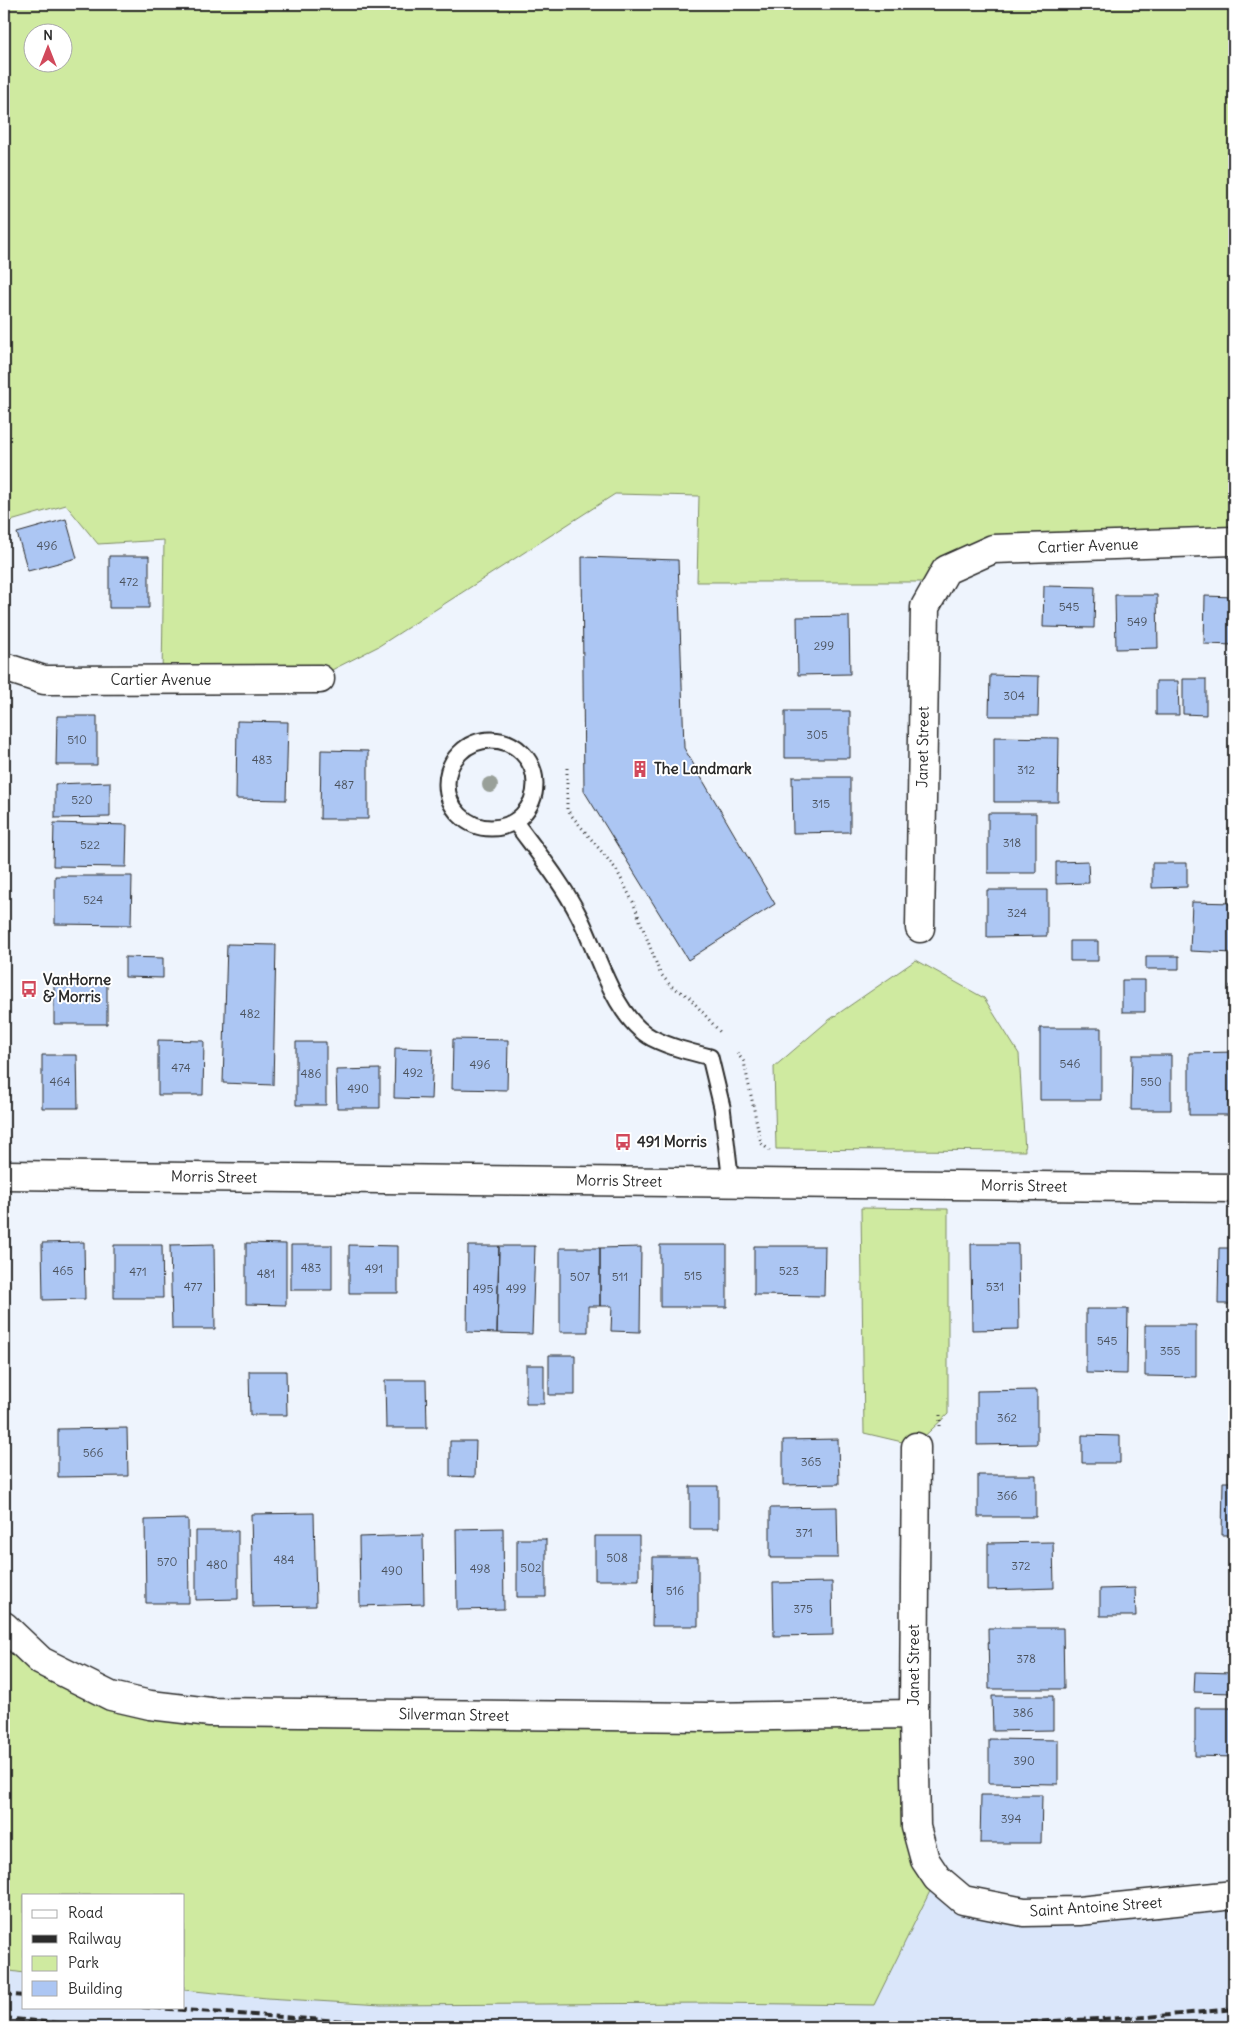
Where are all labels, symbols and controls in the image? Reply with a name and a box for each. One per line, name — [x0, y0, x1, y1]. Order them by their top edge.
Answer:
north arrow — [22, 22, 72, 72]
text: N — [43, 26, 53, 44]
street label: Cartier Avenue — [1037, 534, 1139, 557]
house number: 496 — [37, 538, 57, 553]
house number: 472 — [119, 574, 139, 589]
house number: 545 — [1059, 599, 1079, 614]
house number: 549 — [1127, 614, 1147, 629]
house number: 299 — [814, 638, 834, 653]
street label: Cartier Avenue — [111, 670, 211, 689]
house number: 304 — [1003, 688, 1025, 703]
street label: Janet Street — [912, 706, 933, 788]
house number: 305 — [806, 727, 828, 742]
house number: 510 — [67, 732, 87, 747]
house number: 483 — [252, 752, 273, 767]
building icon: The Landmark — [630, 759, 650, 779]
place label: The Landmark — [654, 759, 752, 778]
house number: 312 — [1017, 762, 1035, 777]
house number: 487 — [334, 777, 354, 792]
house number: 520 — [71, 792, 93, 807]
house number: 315 — [812, 796, 830, 811]
house number: 318 — [1003, 835, 1021, 850]
house number: 522 — [80, 837, 100, 852]
house number: 524 — [83, 892, 103, 907]
house number: 324 — [1007, 905, 1027, 920]
place label: VanHorne & Morris — [43, 970, 111, 1006]
bus stop icon: VanHorne & Morris — [19, 979, 39, 999]
house number: 482 — [240, 1006, 261, 1021]
house number: 546 — [1060, 1056, 1080, 1071]
house number: 496 — [470, 1057, 490, 1072]
house number: 474 — [171, 1060, 191, 1075]
house number: 492 — [403, 1065, 424, 1080]
house number: 486 — [301, 1066, 321, 1081]
house number: 464 — [50, 1074, 70, 1089]
house number: 550 — [1140, 1074, 1162, 1089]
house number: 490 — [347, 1081, 369, 1096]
bus stop icon: 491 Morris — [613, 1132, 633, 1152]
place label: 491 Morris — [637, 1132, 707, 1151]
street label: Morris Street — [171, 1166, 257, 1187]
street label: Morris Street — [576, 1170, 662, 1191]
street label: Morris Street — [981, 1175, 1067, 1196]
house number: 483 — [301, 1260, 322, 1275]
house number: 491 — [365, 1261, 383, 1276]
house number: 465 — [53, 1263, 73, 1278]
house number: 523 — [779, 1263, 799, 1278]
house number: 471 — [129, 1264, 147, 1279]
house number: 481 — [257, 1266, 275, 1281]
house number: 515 — [684, 1268, 702, 1283]
house number: 507 — [570, 1269, 590, 1284]
house number: 511 — [612, 1269, 628, 1284]
house number: 477 — [184, 1279, 202, 1294]
house number: 531 — [986, 1279, 1004, 1294]
house number: 495 — [473, 1281, 493, 1296]
house number: 499 — [506, 1281, 526, 1296]
house number: 545 — [1097, 1333, 1117, 1348]
house number: 355 — [1160, 1343, 1180, 1358]
house number: 362 — [997, 1410, 1018, 1425]
house number: 566 — [83, 1445, 103, 1460]
house number: 365 — [801, 1454, 821, 1469]
house number: 366 — [997, 1488, 1017, 1503]
house number: 371 — [795, 1525, 813, 1540]
house number: 508 — [606, 1550, 628, 1565]
house number: 484 — [274, 1552, 294, 1567]
house number: 570 — [157, 1554, 177, 1569]
house number: 480 — [206, 1557, 228, 1572]
house number: 372 — [1011, 1558, 1031, 1573]
house number: 502 — [520, 1560, 542, 1575]
house number: 498 — [470, 1561, 490, 1576]
house number: 490 — [381, 1563, 403, 1578]
house number: 516 — [666, 1583, 684, 1598]
house number: 375 — [793, 1601, 813, 1616]
street label: Janet Street — [904, 1624, 923, 1706]
house number: 378 — [1016, 1651, 1036, 1666]
street label: Silverman Street — [399, 1704, 509, 1725]
house number: 386 — [1013, 1705, 1033, 1720]
house number: 390 — [1013, 1753, 1035, 1768]
house number: 394 — [1001, 1811, 1021, 1826]
street label: Saint Antoine Street — [1029, 1892, 1163, 1921]
legend — [22, 1894, 185, 2008]
text: Road — [68, 1903, 103, 1922]
text: Railway — [68, 1929, 122, 1948]
text: Park — [68, 1953, 99, 1972]
text: Building — [68, 1979, 123, 1998]

